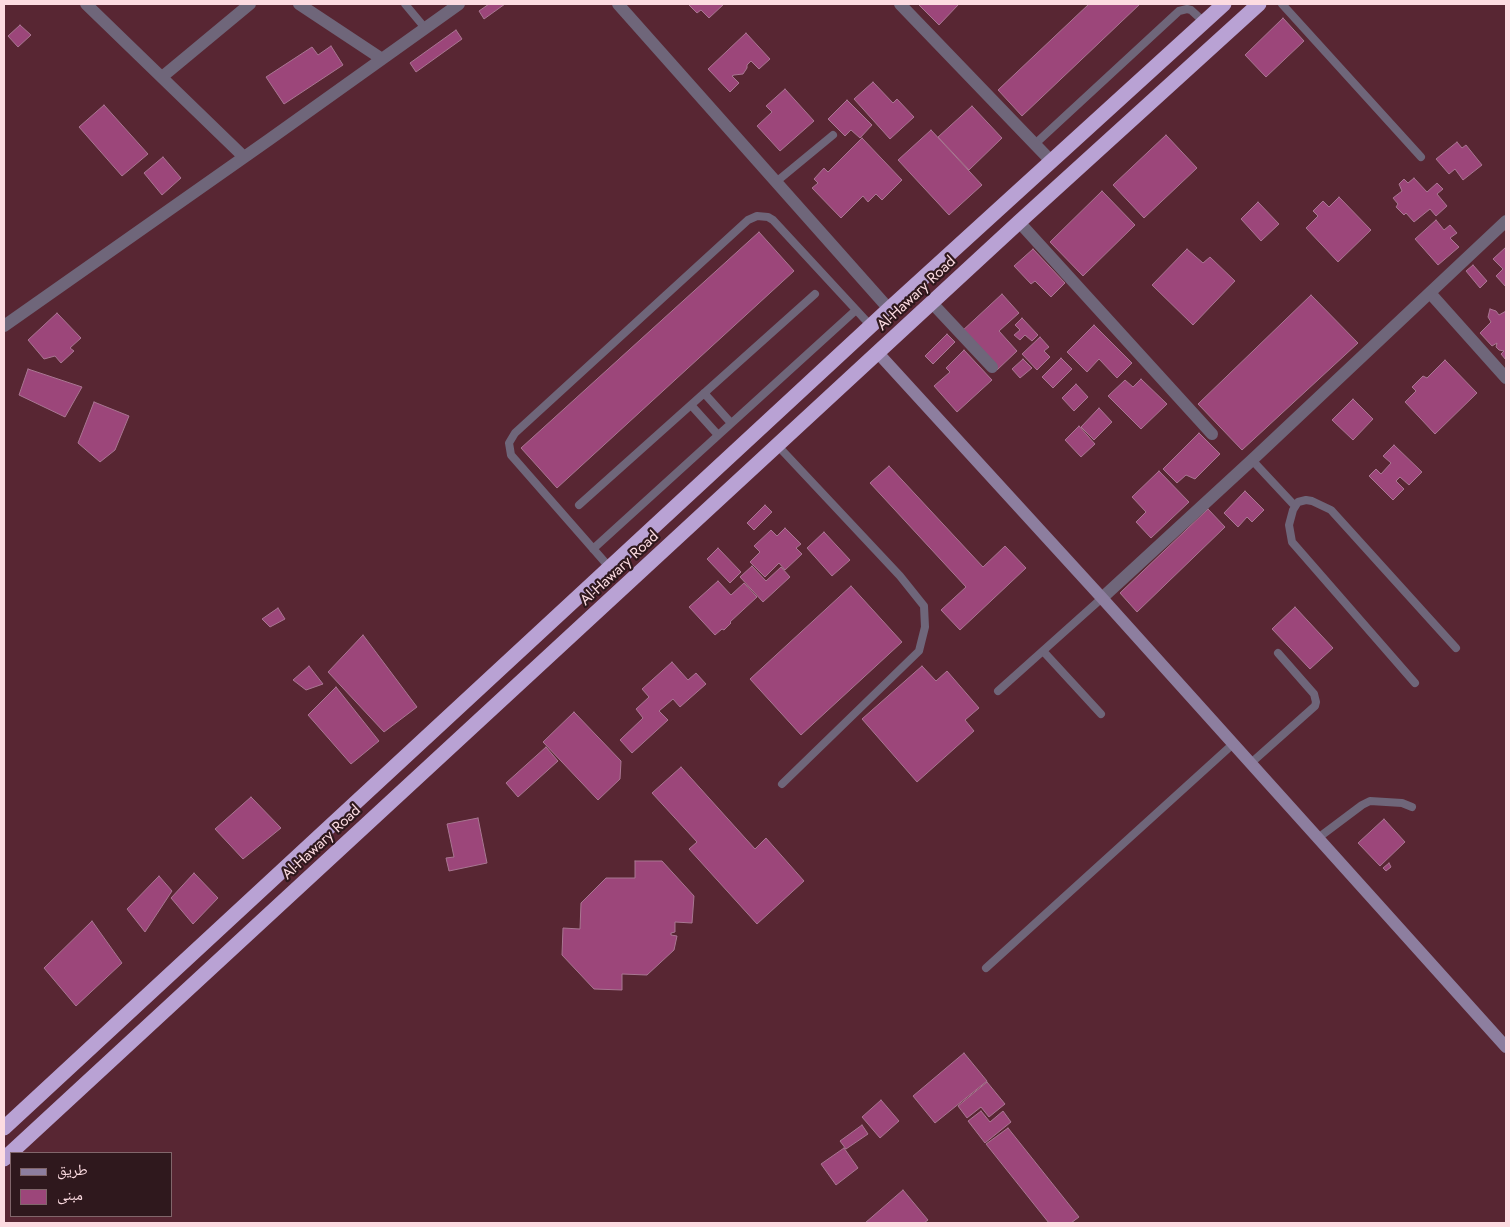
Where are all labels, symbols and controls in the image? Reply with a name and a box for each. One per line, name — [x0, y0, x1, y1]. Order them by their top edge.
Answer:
street label: Al-Hawary Road — [874, 253, 960, 335]
street label: Al-Hawary Road — [577, 528, 663, 610]
street label: Al-Hawary Road — [279, 802, 365, 884]
legend — [10, 1152, 172, 1217]
text: طريق — [57, 1159, 88, 1181]
text: مبنى — [57, 1184, 83, 1206]

